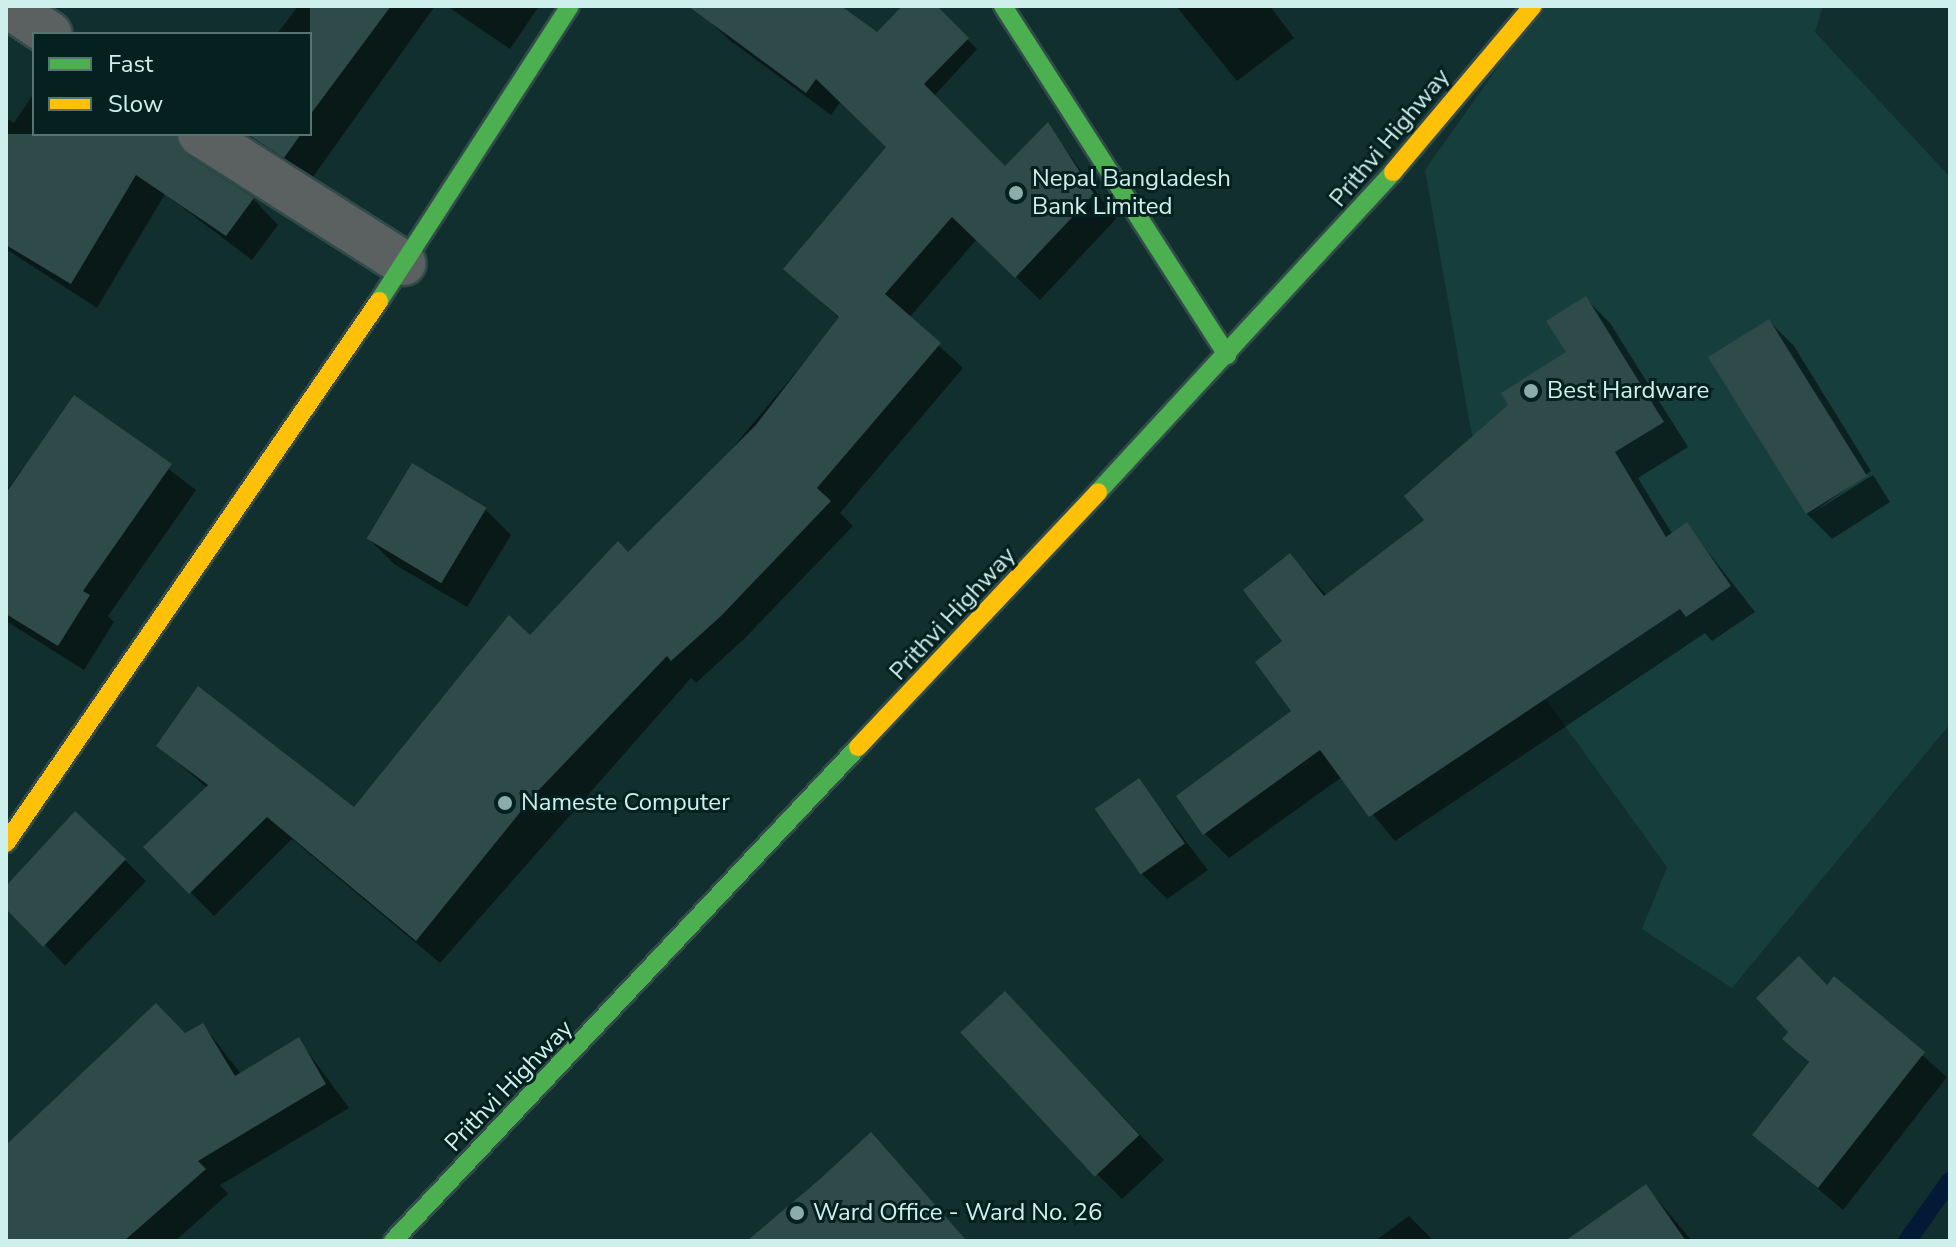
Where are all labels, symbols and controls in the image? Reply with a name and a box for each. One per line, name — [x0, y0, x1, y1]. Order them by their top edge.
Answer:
legend — [32, 32, 312, 136]
text: Fast — [108, 48, 153, 80]
street label: Prithvi Highway — [1324, 63, 1456, 213]
text: Slow — [108, 88, 163, 120]
place label: Nepal Bangladesh Bank Limited — [1032, 165, 1231, 221]
marker: Nepal Bangladesh Bank Limited — [1007, 184, 1025, 202]
place label: Best Hardware — [1547, 377, 1709, 405]
marker: Best Hardware — [1522, 382, 1540, 400]
street label: Prithvi Highway — [884, 541, 1022, 687]
place label: Nameste Computer — [521, 789, 730, 817]
marker: Nameste Computer — [496, 794, 514, 812]
street label: Prithvi Highway — [439, 1014, 579, 1158]
place label: Ward Office - Ward No. 26 — [813, 1199, 1102, 1227]
marker: Ward Office - Ward No. 26 — [788, 1204, 806, 1222]

